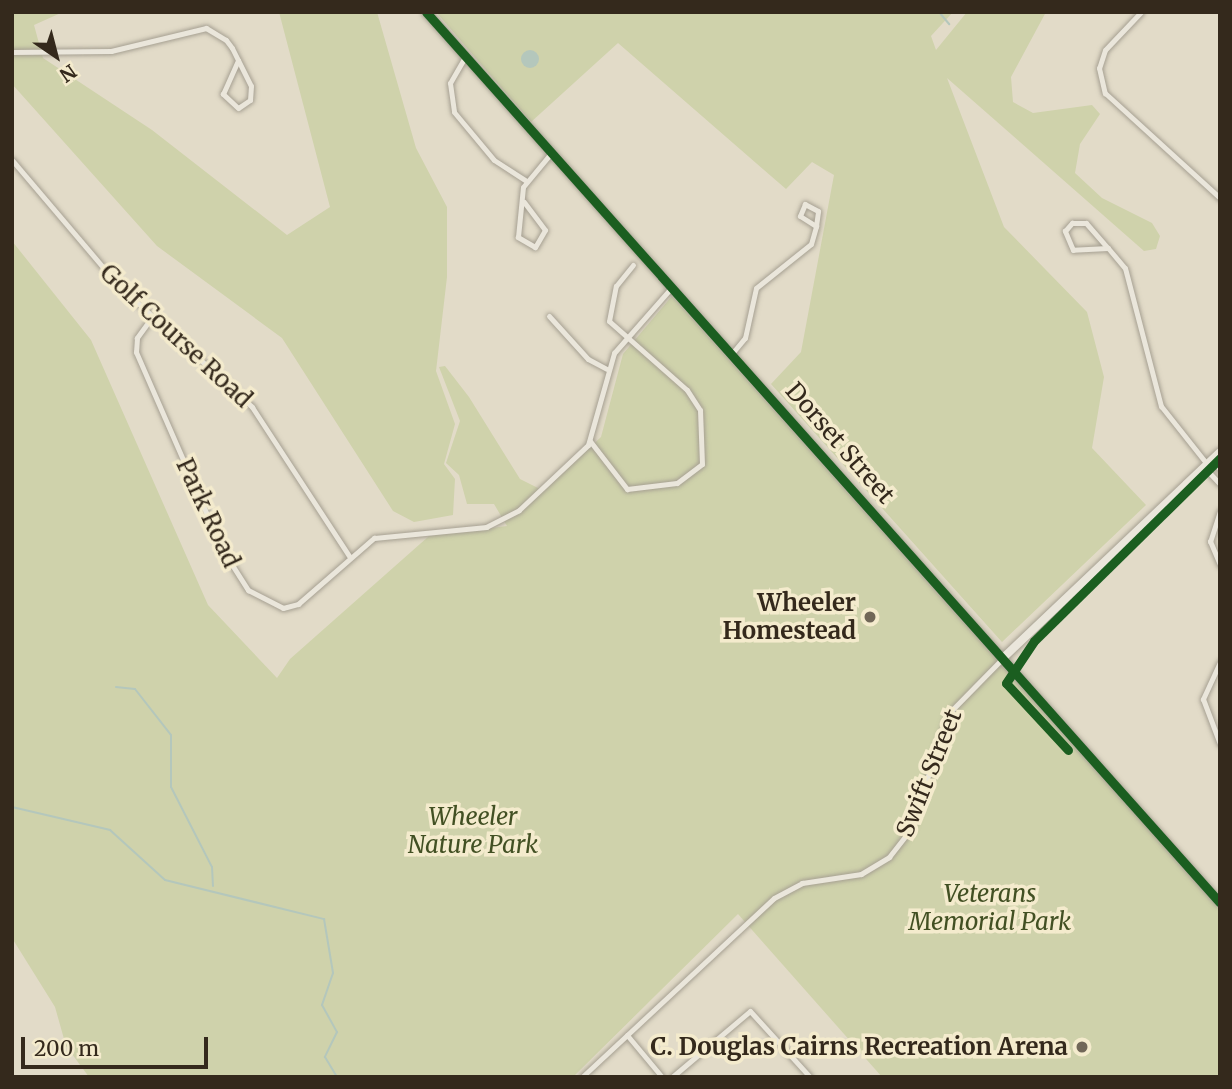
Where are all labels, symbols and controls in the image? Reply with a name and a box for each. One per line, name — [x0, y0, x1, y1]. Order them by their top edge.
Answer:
north arrow — [21, 21, 91, 91]
text: N — [55, 59, 81, 87]
street label: Golf Course Road — [94, 258, 258, 414]
street label: Dorset Street — [780, 377, 900, 509]
street label: Park Road — [170, 454, 246, 572]
place label: Wheeler Homestead — [722, 589, 856, 645]
marker: Wheeler Homestead — [862, 609, 878, 625]
street label: Swift Street — [890, 705, 968, 841]
park label: Wheeler Nature Park — [408, 803, 538, 859]
park label: Veterans Memorial Park — [909, 880, 1071, 936]
scale bar — [24, 1023, 212, 1066]
place label: C. Douglas Cairns Recreation Arena — [651, 1033, 1068, 1061]
text: 200 m — [34, 1035, 99, 1062]
marker: C. Douglas Cairns Recreation Arena — [1074, 1039, 1090, 1055]

